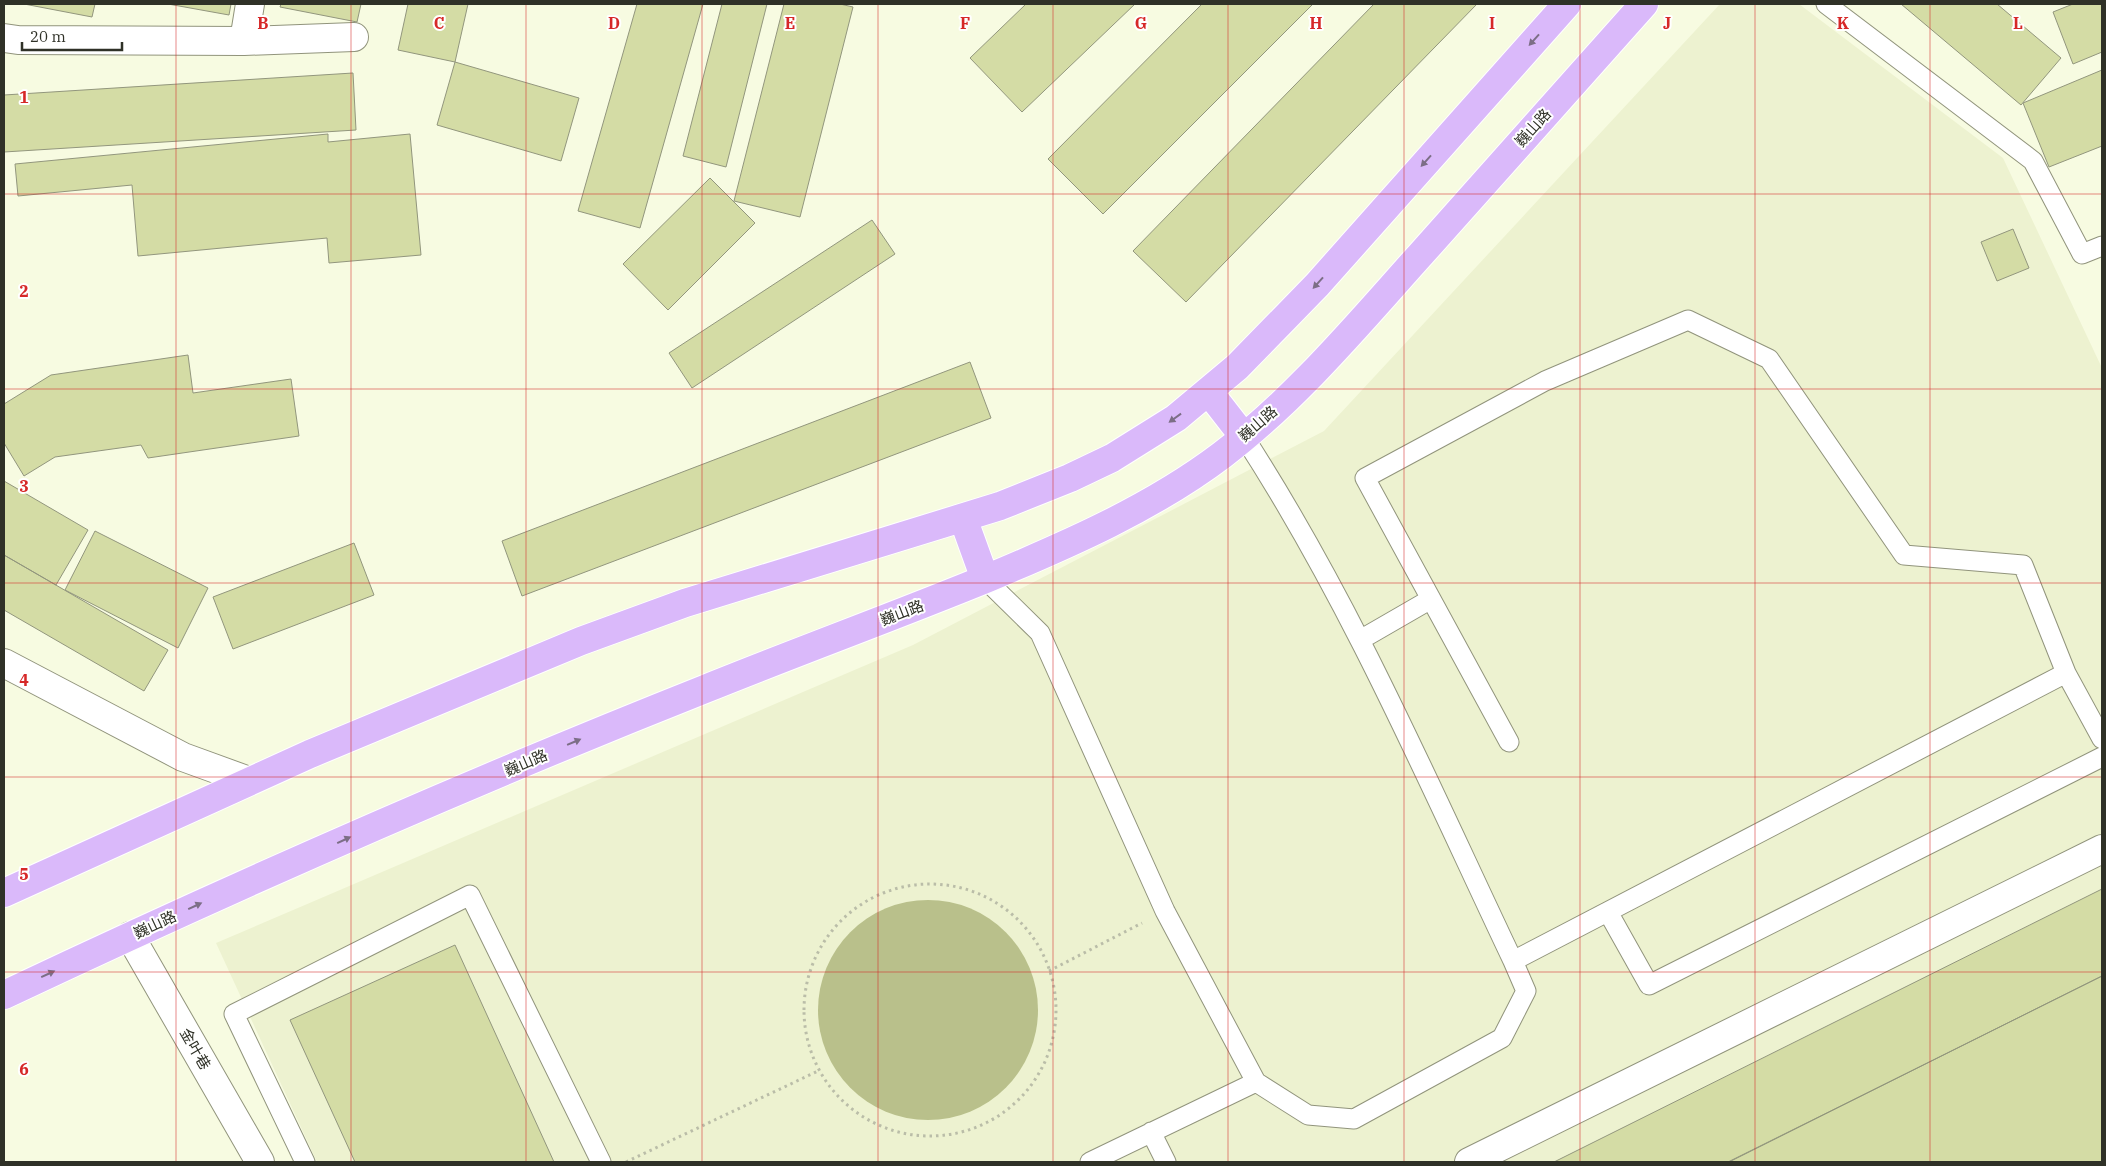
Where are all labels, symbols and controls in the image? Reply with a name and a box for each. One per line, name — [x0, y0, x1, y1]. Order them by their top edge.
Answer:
text: B — [257, 13, 269, 33]
text: C — [434, 13, 444, 33]
text: D — [608, 13, 620, 33]
text: E — [785, 13, 795, 33]
text: F — [960, 13, 970, 33]
text: G — [1135, 13, 1147, 33]
text: H — [1310, 13, 1323, 33]
text: I — [1489, 13, 1495, 33]
text: J — [1663, 13, 1671, 33]
text: K — [1837, 13, 1850, 33]
text: L — [2013, 13, 2023, 33]
scale bar — [22, 20, 122, 52]
text: 20 m — [30, 27, 66, 46]
one-way arrow — [1529, 33, 1540, 46]
text: 1 — [19, 87, 29, 107]
street label: 巍山路 — [1511, 105, 1555, 151]
one-way arrow — [1421, 155, 1432, 168]
one-way arrow — [1313, 276, 1324, 289]
text: 2 — [19, 281, 29, 301]
street label: 巍山路 — [1234, 402, 1281, 446]
one-way arrow — [1168, 413, 1182, 423]
text: 3 — [19, 476, 29, 496]
street label: 巍山路 — [877, 596, 926, 629]
text: 4 — [19, 670, 29, 690]
one-way arrow — [567, 738, 581, 746]
street label: 巍山路 — [501, 745, 550, 780]
one-way arrow — [337, 836, 351, 844]
text: 5 — [19, 864, 29, 884]
one-way arrow — [188, 902, 202, 910]
street label: 巍山路 — [130, 906, 179, 943]
one-way arrow — [41, 970, 55, 978]
street label: 金叶巷 — [176, 1025, 215, 1073]
text: 6 — [19, 1059, 29, 1079]

